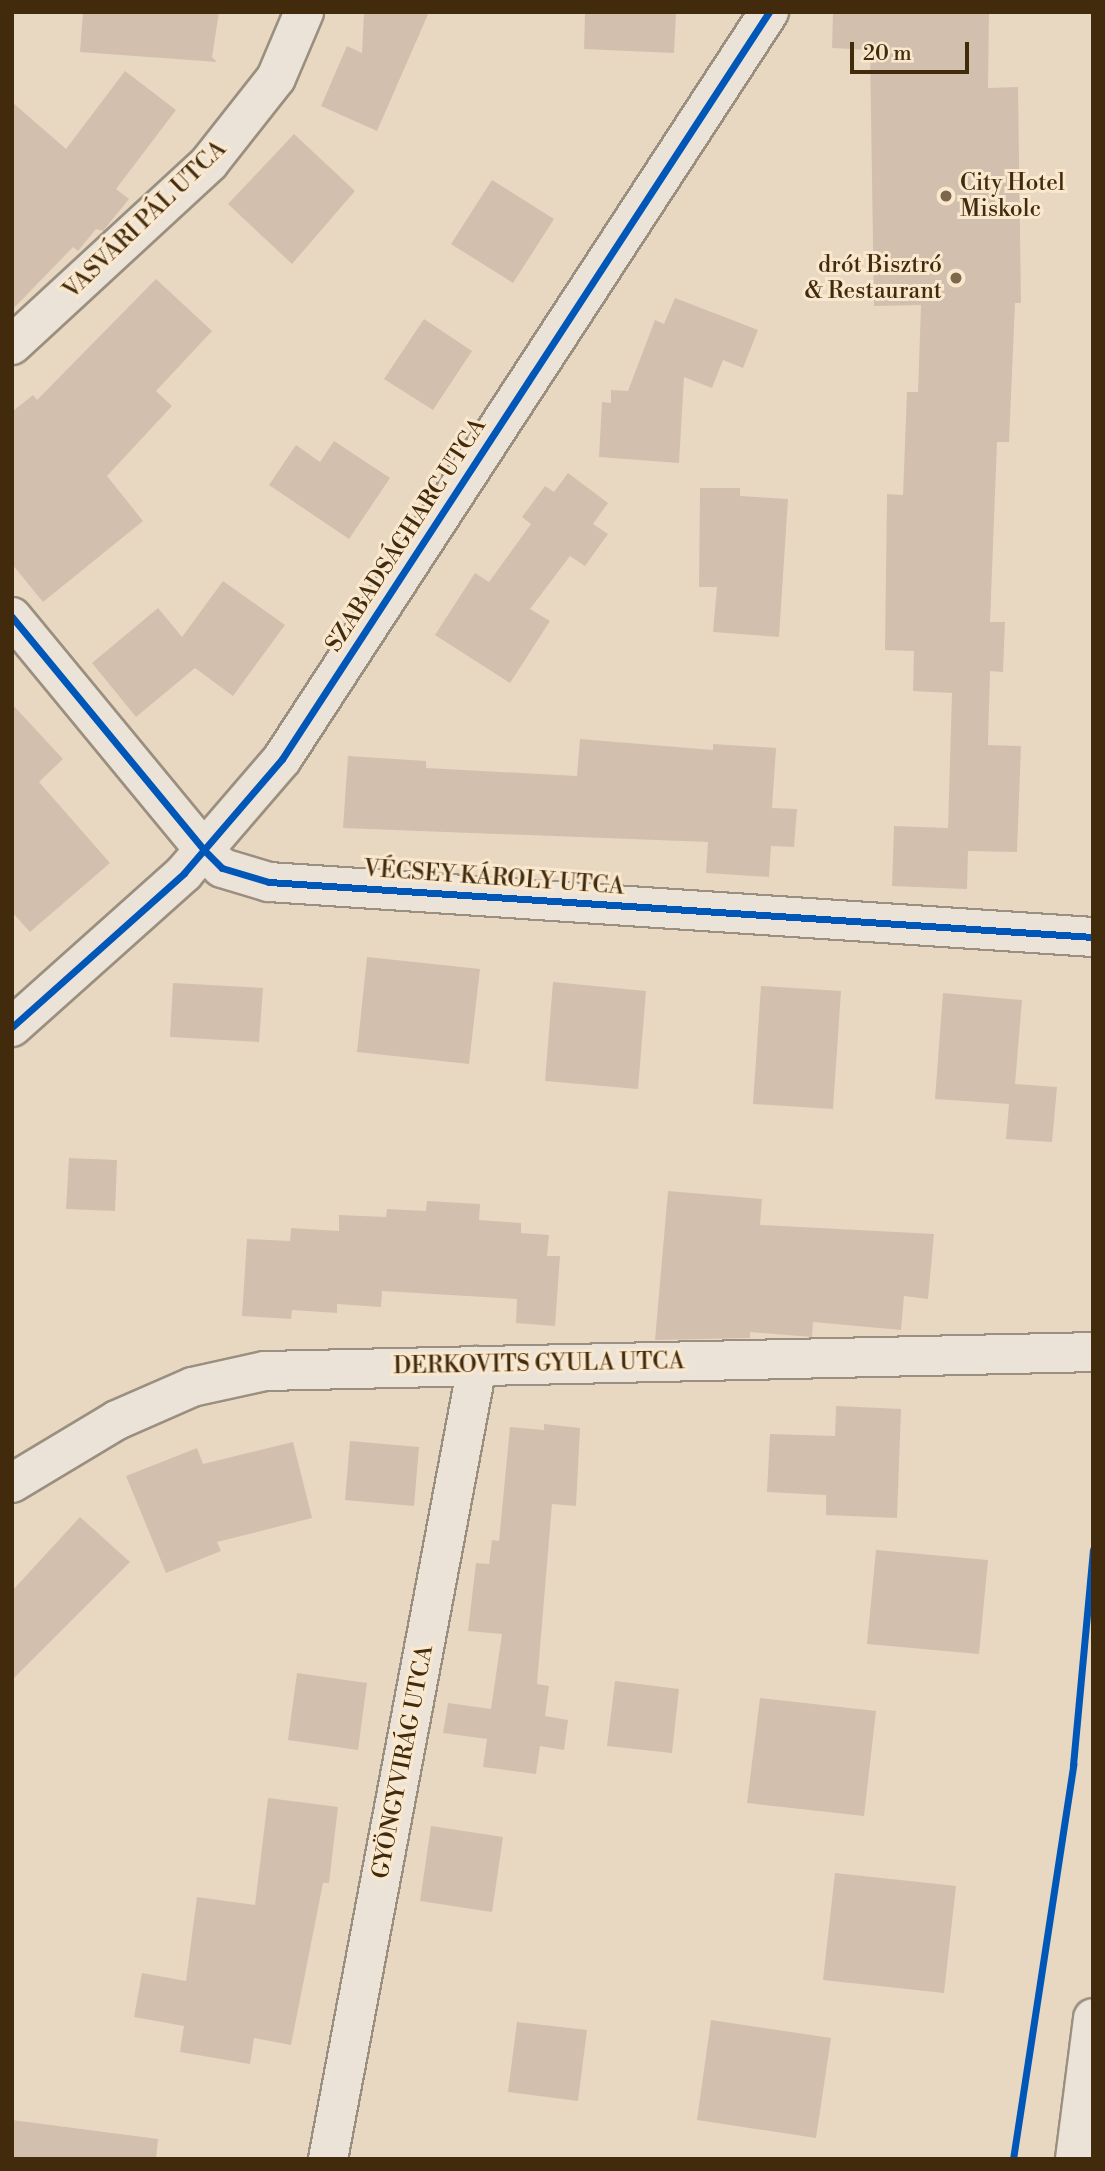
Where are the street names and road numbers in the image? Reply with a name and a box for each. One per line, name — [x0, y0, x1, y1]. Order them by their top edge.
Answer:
street label: VASVÁRI PÁL UTCA — [58, 135, 232, 305]
street label: SZABADSÁGHARC UTCA — [320, 413, 492, 657]
street label: VÉCSEY KÁROLY UTCA — [363, 855, 625, 901]
street label: DERKOVITS GYULA UTCA — [393, 1348, 685, 1380]
street label: GYÖNGYVIRÁG UTCA — [367, 1643, 439, 1881]

